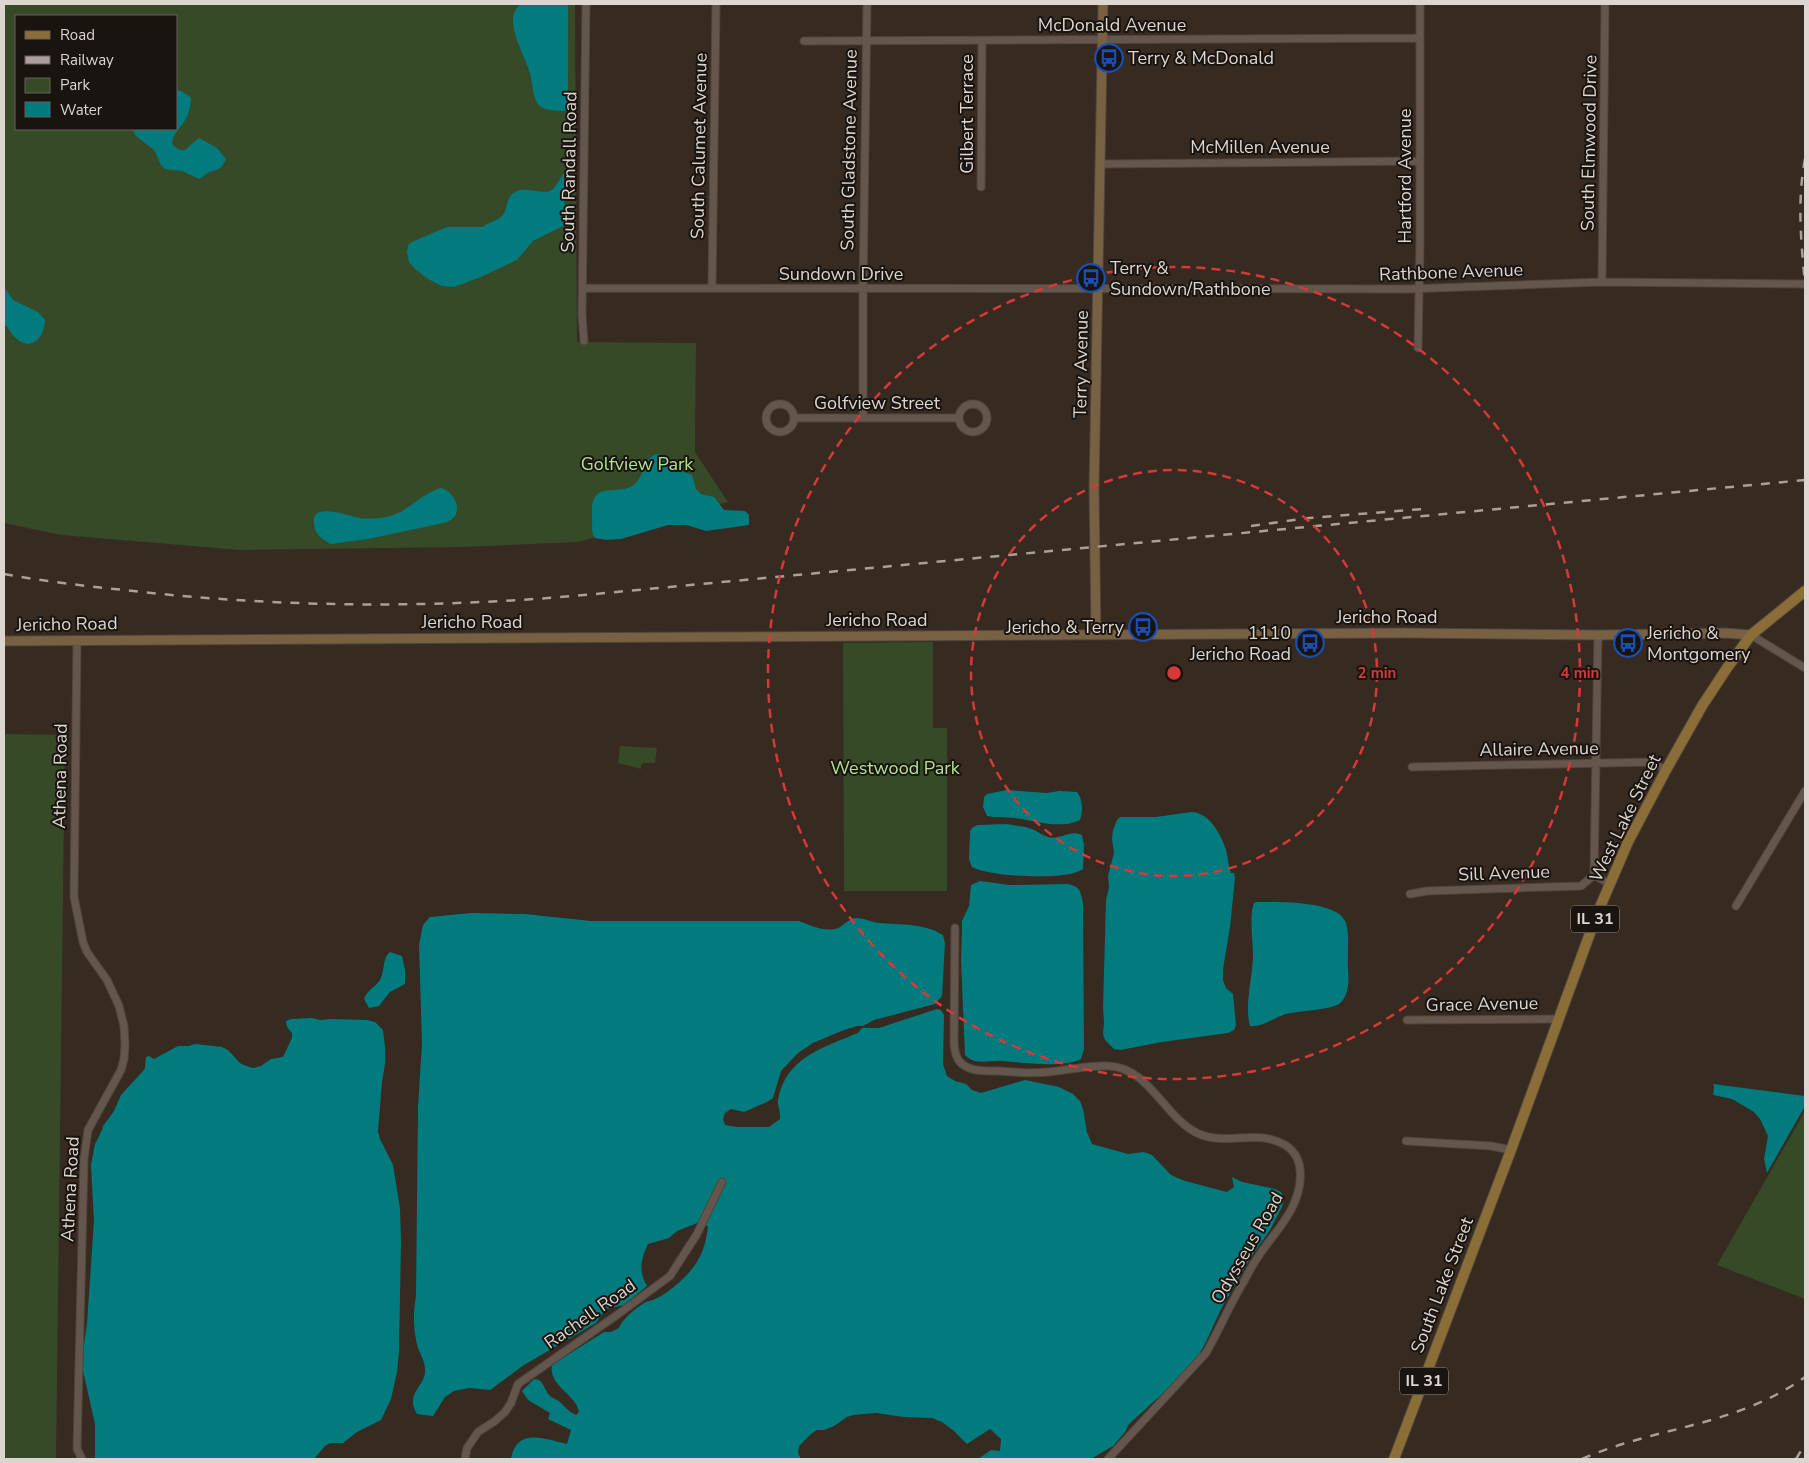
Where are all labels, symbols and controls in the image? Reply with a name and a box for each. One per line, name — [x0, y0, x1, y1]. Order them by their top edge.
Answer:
street label: McDonald Avenue — [1038, 13, 1186, 37]
legend — [15, 15, 178, 130]
text: Road — [60, 25, 95, 45]
bus stop icon: Terry & McDonald — [1094, 43, 1124, 73]
place label: Terry & McDonald — [1128, 46, 1274, 70]
street label: South Gladstone Avenue — [835, 49, 863, 251]
text: Railway — [60, 50, 114, 70]
street label: South Calumet Avenue — [685, 53, 713, 239]
street label: Gilbert Terrace — [955, 54, 979, 174]
street label: South Elmwood Drive — [1575, 55, 1603, 231]
text: Park — [60, 75, 90, 95]
street label: South Randall Road — [556, 91, 582, 253]
text: Water — [60, 100, 103, 120]
street label: Hartford Avenue — [1393, 109, 1417, 243]
street label: McMillen Avenue — [1190, 135, 1330, 159]
place label: Terry & Sundown/Rathbone — [1110, 256, 1271, 301]
street label: Rathbone Avenue — [1378, 257, 1524, 287]
street label: Sundown Drive — [779, 262, 903, 286]
bus stop icon: Terry & Sundown/Rathbone — [1076, 263, 1106, 293]
street label: Terry Avenue — [1068, 310, 1094, 418]
street label: Golfview Street — [814, 391, 941, 415]
park label: Golfview Park — [581, 452, 694, 476]
street label: Jericho Road — [1335, 605, 1438, 629]
street label: Jericho Road — [825, 608, 928, 632]
street label: Jericho Road — [420, 610, 523, 634]
street label: Jericho Road — [15, 611, 118, 637]
bus stop icon: Jericho & Terry — [1128, 612, 1158, 642]
place label: Jericho & Terry — [1005, 615, 1125, 639]
place label: 1110 Jericho Road — [1189, 621, 1291, 666]
place label: Jericho & Montgomery — [1646, 621, 1751, 666]
bus stop icon: 1110 Jericho Road — [1295, 628, 1325, 658]
bus stop icon: Jericho & Montgomery — [1613, 628, 1643, 658]
text: 2 min — [1358, 663, 1396, 683]
text: 4 min — [1561, 663, 1599, 683]
centre of rings — [1165, 664, 1183, 682]
street label: Athena Road — [47, 723, 73, 829]
street label: Allaire Avenue — [1479, 736, 1599, 762]
street label: West Lake Street — [1584, 750, 1667, 886]
park label: Westwood Park — [830, 756, 961, 780]
street label: Sill Avenue — [1458, 859, 1550, 887]
road number: IL 31 — [1571, 906, 1619, 932]
street label: Grace Avenue — [1426, 991, 1538, 1017]
street label: Athena Road — [55, 1136, 85, 1242]
street label: Odysseus Road — [1205, 1188, 1289, 1308]
street label: South Lake Street — [1405, 1213, 1479, 1356]
street label: Rachell Road — [539, 1274, 641, 1354]
road number: IL 31 — [1400, 1368, 1448, 1394]

